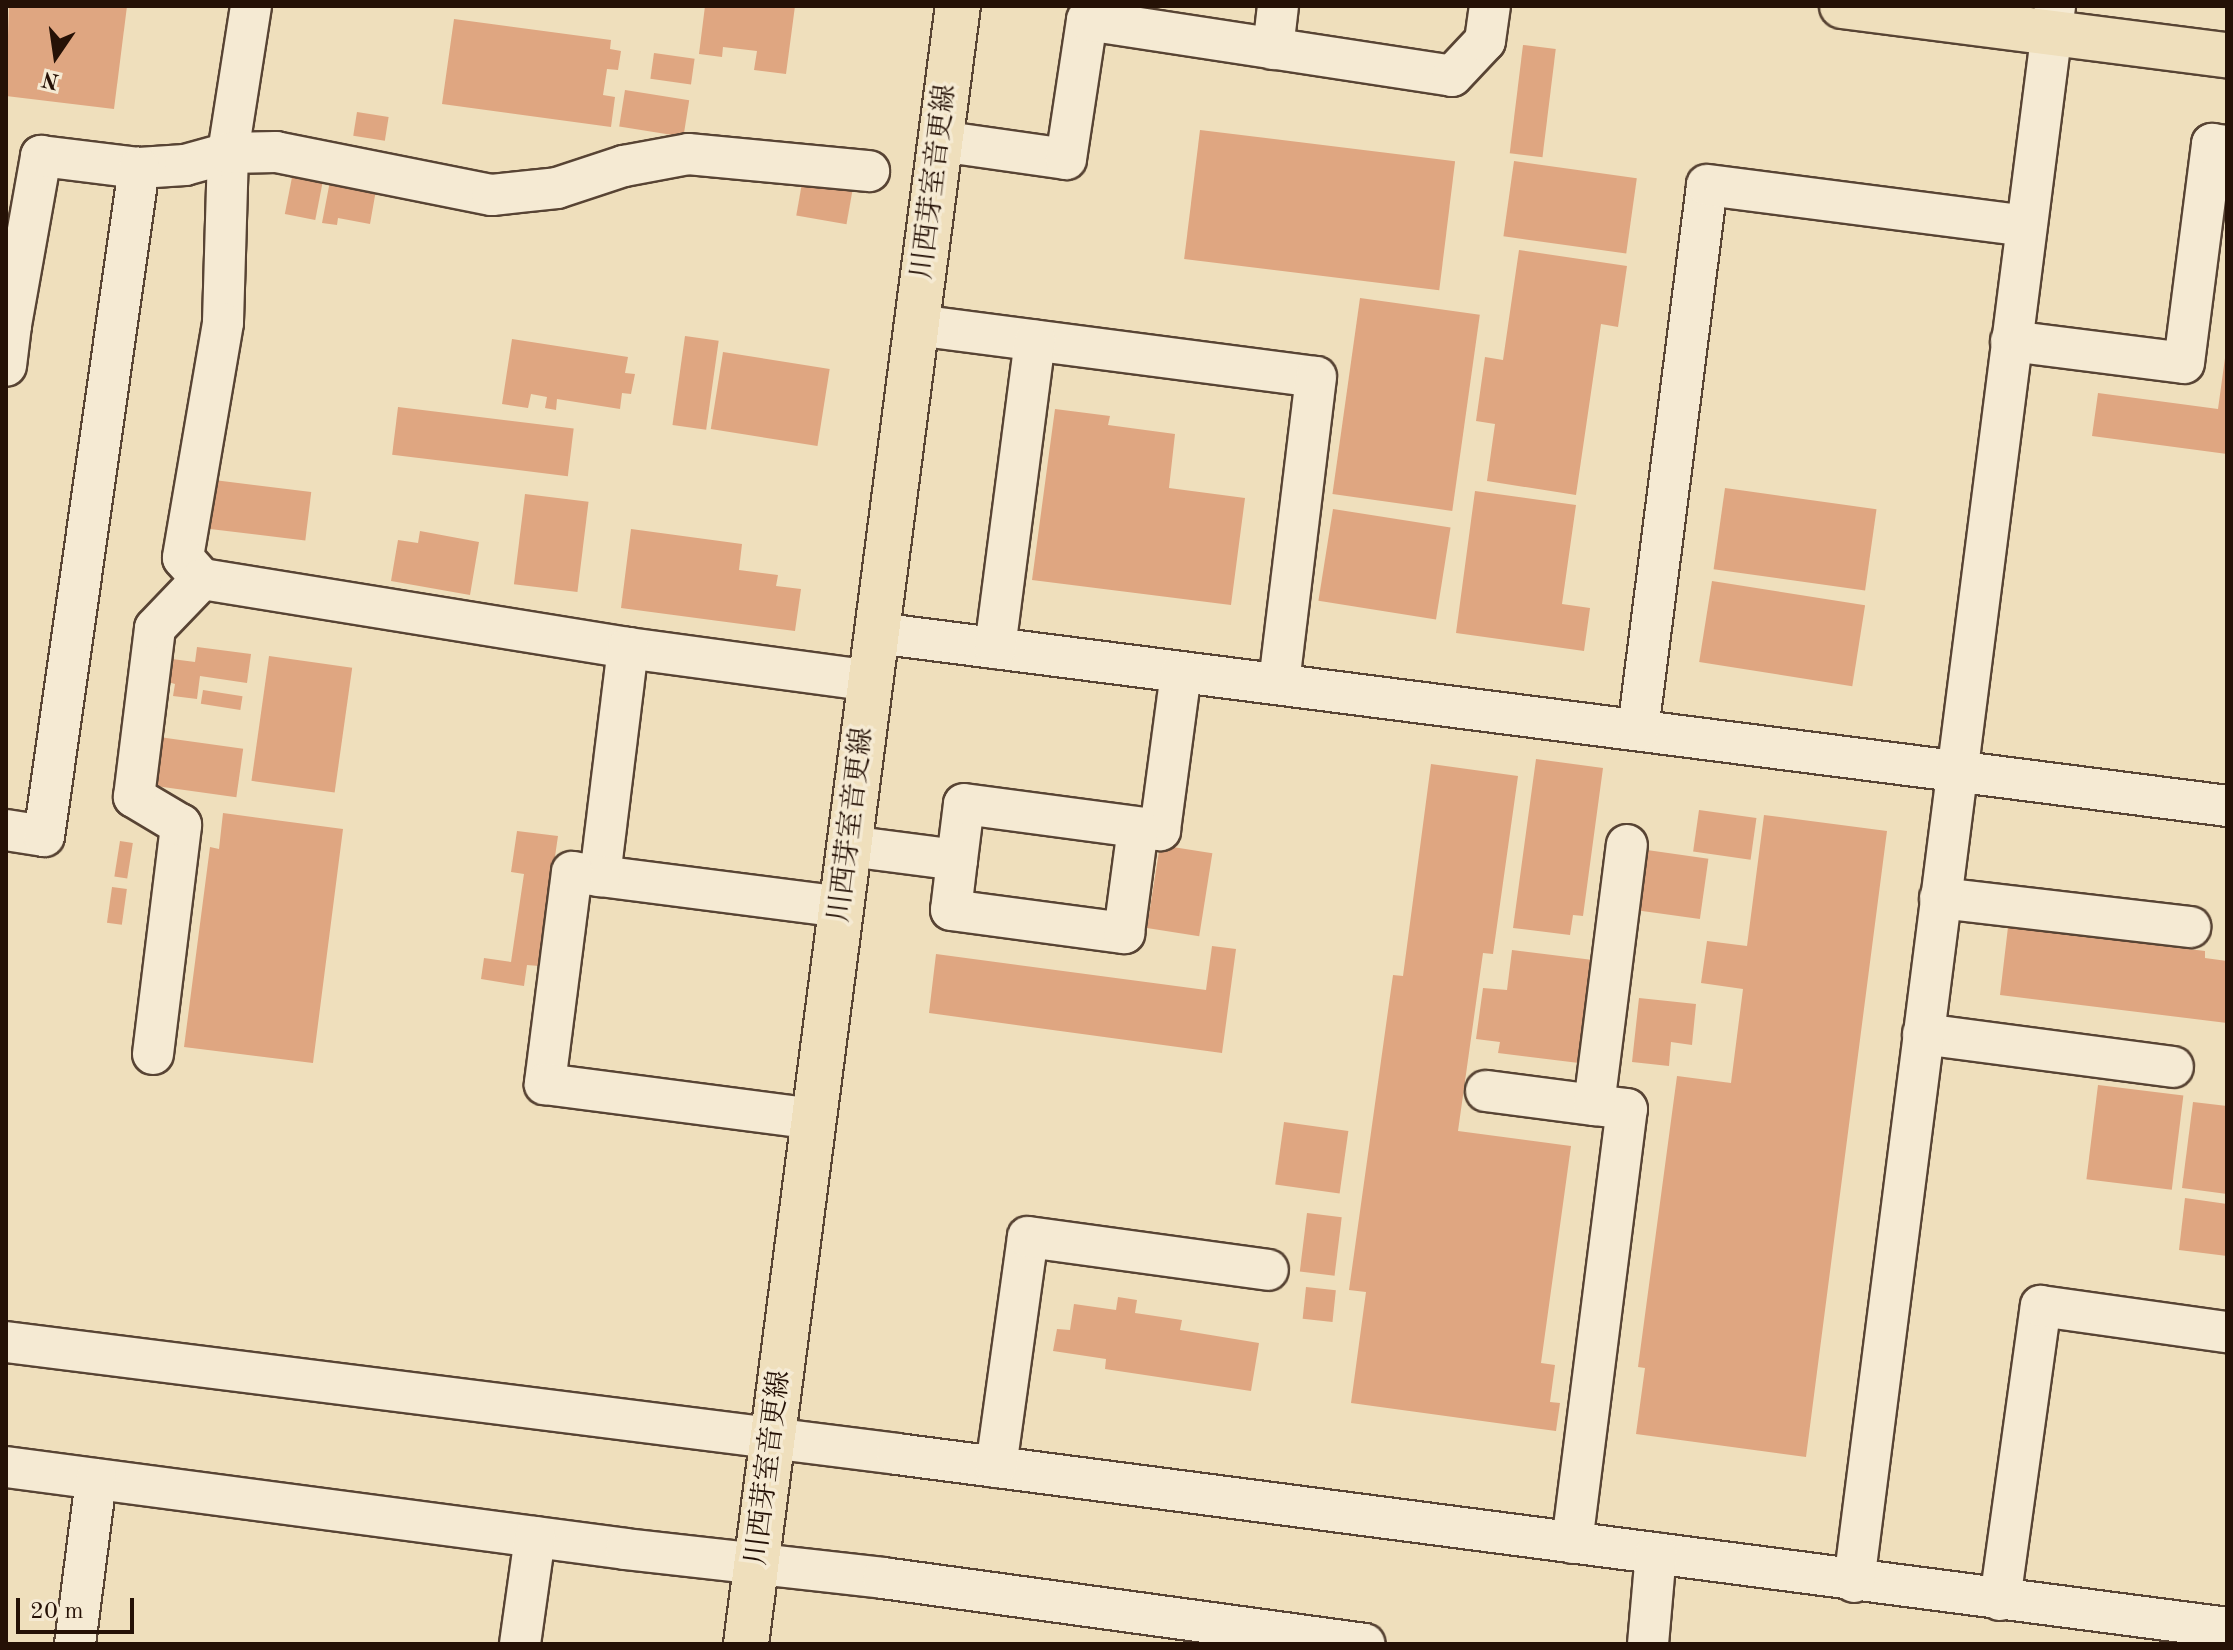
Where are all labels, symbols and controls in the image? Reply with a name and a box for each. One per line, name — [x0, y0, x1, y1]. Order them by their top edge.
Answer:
north arrow — [16, 16, 96, 96]
text: N — [40, 67, 61, 92]
street label: 川西芽室音更線 — [906, 83, 964, 281]
street label: 川西芽室音更線 — [823, 726, 881, 924]
street label: 川西芽室音更線 — [740, 1369, 798, 1567]
scale bar — [20, 1582, 138, 1632]
text: 20 m — [30, 1600, 84, 1624]

